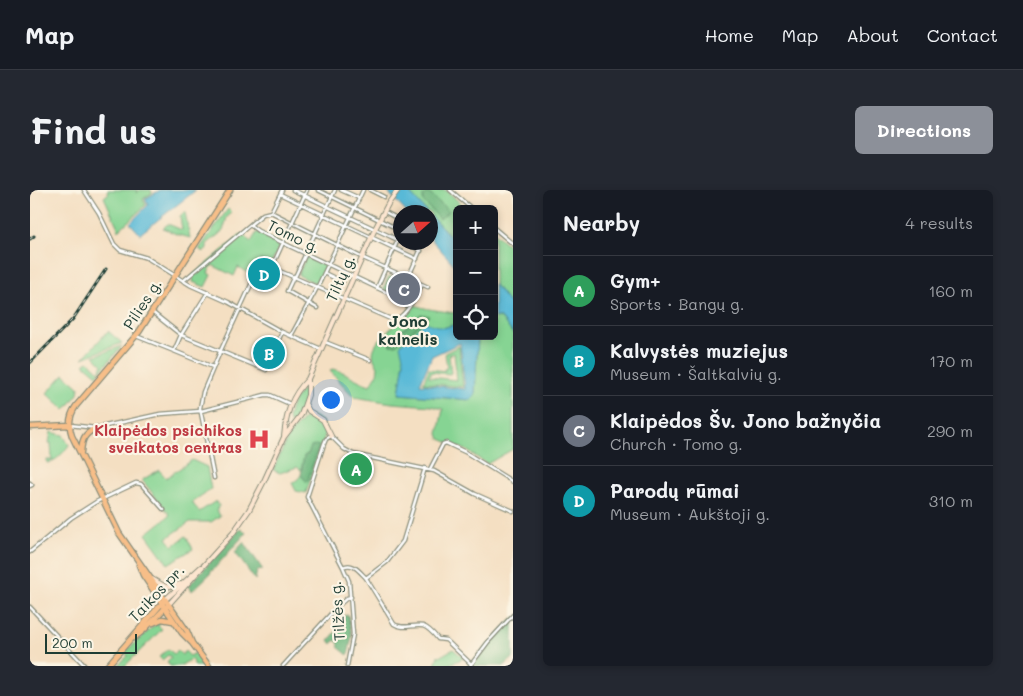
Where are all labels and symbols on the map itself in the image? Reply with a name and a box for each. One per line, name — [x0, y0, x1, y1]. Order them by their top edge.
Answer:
north arrow — [393, 205, 438, 250]
street label: Tomo g. — [264, 215, 324, 257]
street label: Tiltų g. — [321, 251, 359, 305]
pin: D — [248, 255, 280, 293]
pin: C — [388, 270, 420, 308]
street label: Pilies g. — [118, 275, 166, 333]
district label: Jono kalnelis — [378, 310, 438, 349]
pin: B — [253, 334, 285, 372]
your location — [318, 387, 344, 413]
place label: Klaipėdos psichikos sveikatos centras — [94, 420, 242, 457]
hospital icon: Klaipėdos psichikos sveikatos centras — [246, 426, 272, 452]
pin: A — [340, 450, 372, 488]
street label: Taikos pr. — [124, 560, 188, 626]
street label: Tilžės g. — [325, 580, 349, 642]
scale bar — [45, 631, 138, 654]

